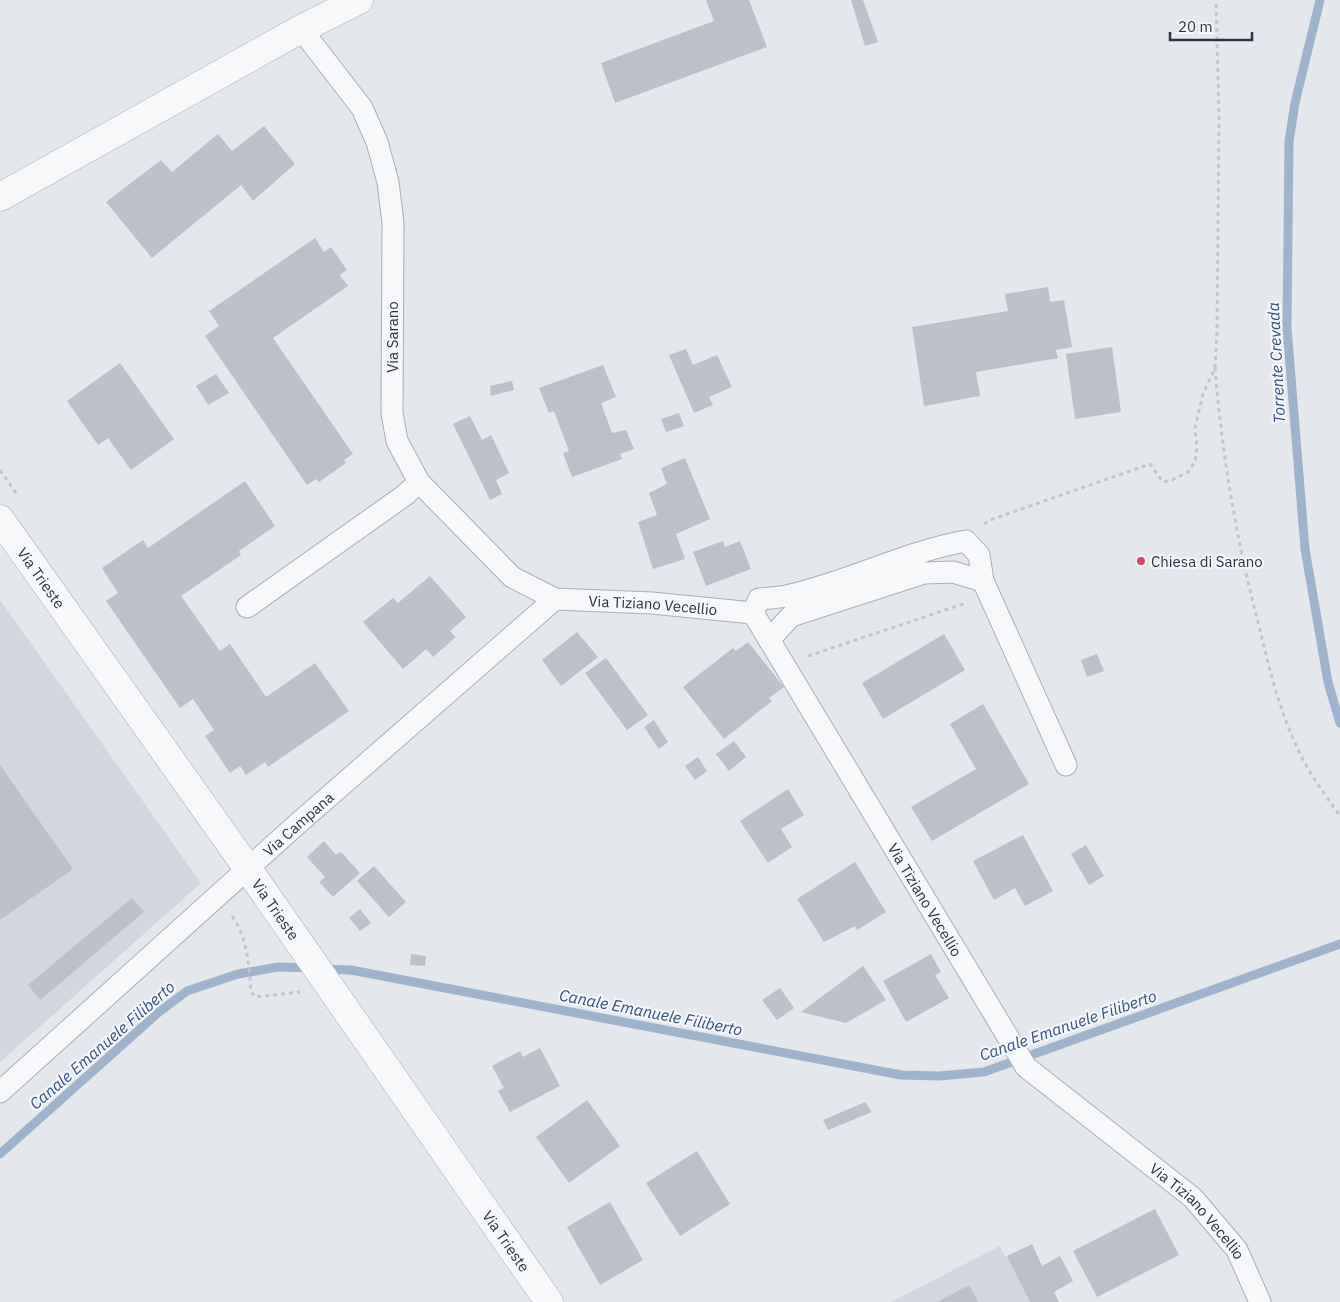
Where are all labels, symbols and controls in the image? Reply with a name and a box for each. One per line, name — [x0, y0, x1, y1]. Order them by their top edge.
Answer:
scale bar — [1170, 10, 1252, 42]
text: 20 m — [1178, 17, 1213, 36]
street label: Via Sarano — [383, 301, 402, 373]
water label: Torrente Crevada — [1263, 302, 1289, 424]
street label: Via Trieste — [13, 543, 70, 612]
place label: Chiesa di Sarano — [1151, 552, 1263, 571]
marker: Chiesa di Sarano — [1135, 555, 1147, 567]
street label: Via Tiziano Vecellio — [588, 591, 718, 619]
street label: Via Campana — [259, 787, 337, 860]
street label: Via Tiziano Vecellio — [884, 839, 967, 960]
street label: Via Trieste — [248, 875, 304, 944]
water label: Canale Emanuele Filiberto — [25, 976, 179, 1114]
water label: Canale Emanuele Filiberto — [558, 984, 744, 1040]
water label: Canale Emanuele Filiberto — [977, 985, 1159, 1065]
street label: Via Tiziano Vecellio — [1146, 1158, 1249, 1262]
street label: Via Trieste — [479, 1207, 535, 1275]

